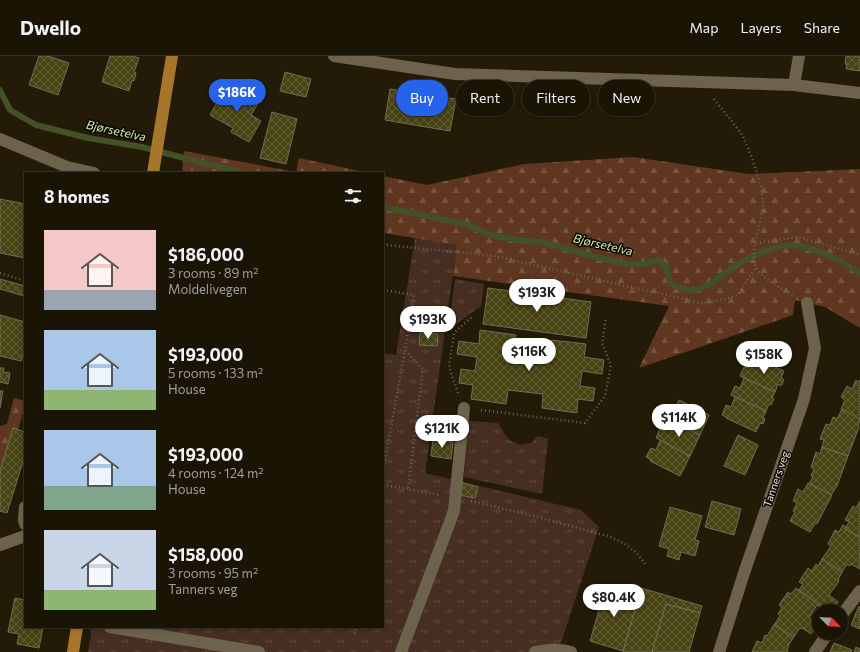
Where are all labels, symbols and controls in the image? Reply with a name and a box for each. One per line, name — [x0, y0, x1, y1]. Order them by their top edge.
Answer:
text: Dwello — [20, 16, 81, 39]
text: Map — [690, 19, 718, 36]
text: Layers — [740, 19, 782, 36]
text: Share — [804, 19, 840, 36]
pin: $186K — [209, 79, 265, 113]
chip: Buy — [396, 80, 448, 116]
chip: Rent — [456, 80, 514, 116]
chip: Filters — [522, 80, 590, 116]
chip: New — [598, 80, 655, 116]
text: $186K — [218, 84, 256, 100]
water label: Bjørsetelva — [85, 117, 147, 143]
icon: filters — [342, 185, 364, 207]
text: 8 homes — [44, 186, 109, 207]
water label: Bjørsetelva — [572, 230, 634, 258]
text: $186,000 — [168, 244, 244, 265]
icon: home — [76, 246, 124, 294]
text: 3 rooms · 89 m² — [168, 265, 259, 281]
pin: $193K — [509, 279, 565, 313]
text: Moldelivegen — [168, 281, 247, 297]
text: $193K — [518, 284, 556, 300]
pin: $193K — [400, 306, 456, 340]
text: $193K — [409, 311, 447, 327]
pin: $116K — [501, 338, 557, 372]
pin: $158K — [736, 341, 792, 375]
text: $116K — [511, 343, 547, 359]
text: $193,000 — [168, 344, 243, 365]
icon: home — [76, 346, 124, 394]
text: $158K — [745, 346, 783, 362]
text: 5 rooms · 133 m² — [168, 365, 263, 381]
text: House — [168, 381, 206, 397]
pin: $114K — [651, 404, 707, 438]
text: $114K — [661, 409, 697, 425]
pin: $121K — [414, 415, 470, 449]
text: $121K — [424, 420, 460, 436]
text: $193,000 — [168, 444, 243, 465]
icon: home — [76, 446, 124, 494]
street label: Tanners veg — [760, 449, 791, 509]
text: 4 rooms · 124 m² — [168, 465, 264, 481]
text: House — [168, 481, 206, 497]
text: $158,000 — [168, 544, 244, 565]
icon: home — [76, 546, 124, 594]
text: 3 rooms · 95 m² — [168, 565, 258, 581]
text: Tanners veg — [168, 581, 237, 597]
pin: $80.4K — [581, 584, 647, 618]
text: $80.4K — [592, 589, 636, 605]
north arrow — [812, 604, 848, 640]
map controls — [812, 604, 848, 640]

